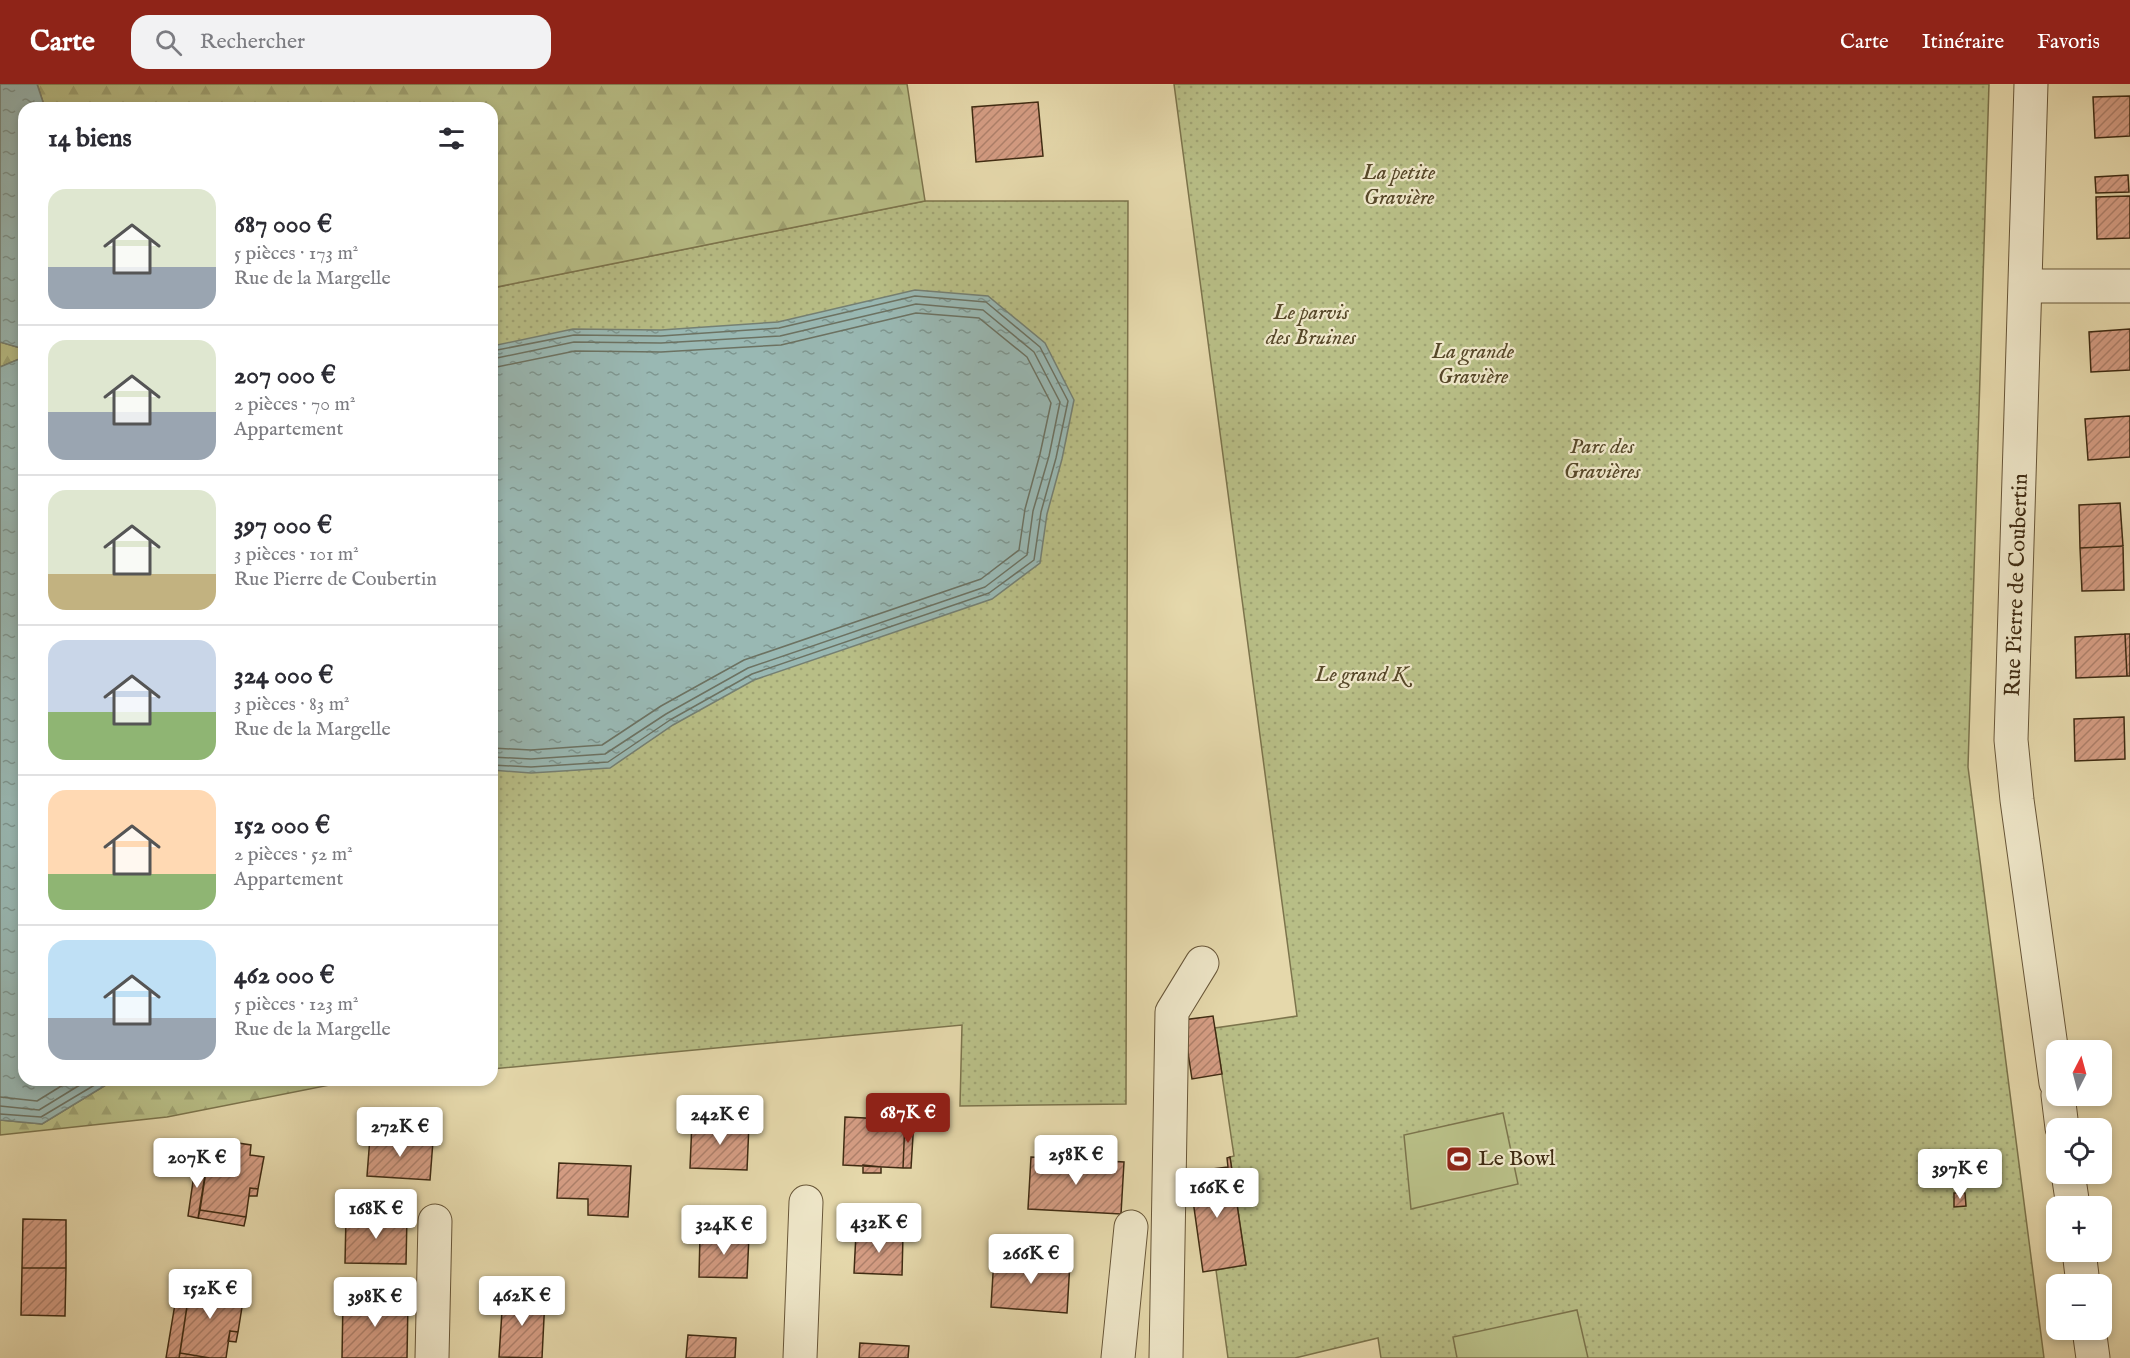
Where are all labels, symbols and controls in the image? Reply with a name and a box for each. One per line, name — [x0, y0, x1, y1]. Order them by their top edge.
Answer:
search box — [131, 15, 551, 69]
text: Carte — [30, 25, 95, 60]
icon: search — [152, 26, 185, 59]
text: Rechercher — [200, 28, 305, 56]
text: Carte — [1840, 29, 1889, 56]
text: Itinéraire — [1922, 29, 2004, 56]
text: Favoris — [2037, 29, 2100, 56]
text: 14 biens — [48, 122, 132, 155]
icon: filters — [435, 122, 468, 155]
park label: La petite Gravière — [1362, 159, 1436, 212]
text: 687 000 € — [234, 208, 332, 241]
icon: home — [96, 213, 168, 285]
text: 5 pièces · 173 m² — [234, 241, 358, 266]
text: Rue de la Margelle — [234, 266, 391, 291]
park label: Le parvis des Bruines — [1265, 299, 1357, 352]
park label: La grande Gravière — [1431, 338, 1515, 391]
text: 207 000 € — [234, 359, 336, 392]
icon: home — [96, 364, 168, 436]
text: 2 pièces · 70 m² — [234, 392, 355, 417]
text: Appartement — [234, 417, 343, 442]
park label: Parc des Gravières — [1563, 433, 1641, 486]
street label: Rue Pierre de Coubertin — [1999, 473, 2035, 697]
text: 397 000 € — [234, 509, 332, 542]
icon: home — [96, 514, 168, 586]
text: 3 pièces · 101 m² — [234, 542, 359, 567]
text: Rue Pierre de Coubertin — [234, 567, 437, 592]
text: 324 000 € — [234, 659, 334, 692]
park label: Le grand K — [1314, 661, 1412, 689]
icon: home — [96, 664, 168, 736]
text: 3 pièces · 83 m² — [234, 692, 350, 717]
text: Rue de la Margelle — [234, 717, 391, 742]
text: 152 000 € — [234, 809, 330, 842]
icon: home — [96, 814, 168, 886]
text: 2 pièces · 52 m² — [234, 842, 353, 867]
text: Appartement — [234, 867, 343, 892]
text: 462 000 € — [234, 959, 335, 992]
icon: home — [96, 964, 168, 1036]
text: 5 pièces · 123 m² — [234, 992, 358, 1017]
text: Rue de la Margelle — [234, 1017, 391, 1042]
north arrow — [2046, 1040, 2112, 1106]
map controls — [2046, 1040, 2112, 1340]
pin: 687K € — [859, 1093, 957, 1144]
pin: 242K € — [671, 1095, 769, 1146]
text: 687K € — [880, 1100, 936, 1125]
text: 242K € — [690, 1102, 750, 1127]
pin: 272K € — [351, 1107, 449, 1158]
text: 272K € — [371, 1114, 429, 1139]
button: locate — [2046, 1118, 2112, 1184]
pin: 258K € — [1027, 1135, 1125, 1186]
pin: 207K € — [148, 1138, 246, 1189]
text: 258K € — [1049, 1142, 1103, 1167]
sports icon: Le Bowl — [1444, 1144, 1474, 1174]
text: 207K € — [167, 1145, 227, 1170]
place label: Le Bowl — [1478, 1145, 1555, 1173]
pin: 397K € — [1911, 1149, 2009, 1200]
text: 397K € — [1932, 1156, 1988, 1181]
pin: 166K € — [1168, 1168, 1266, 1219]
text: 166K € — [1190, 1175, 1244, 1200]
pin: 168K € — [327, 1189, 425, 1240]
text: 168K € — [349, 1196, 403, 1221]
button: + — [2046, 1196, 2112, 1262]
pin: 432K € — [830, 1203, 928, 1254]
pin: 324K € — [675, 1205, 773, 1256]
text: 432K € — [850, 1210, 908, 1235]
text: 324K € — [695, 1212, 753, 1237]
pin: 266K € — [982, 1234, 1080, 1285]
text: 266K € — [1003, 1241, 1059, 1266]
pin: 152K € — [161, 1269, 259, 1320]
button: − — [2046, 1274, 2112, 1340]
text: 152K € — [183, 1276, 237, 1301]
pin: 462K € — [473, 1276, 571, 1327]
pin: 398K € — [326, 1277, 424, 1328]
text: 462K € — [493, 1283, 551, 1308]
text: 398K € — [348, 1284, 402, 1309]

